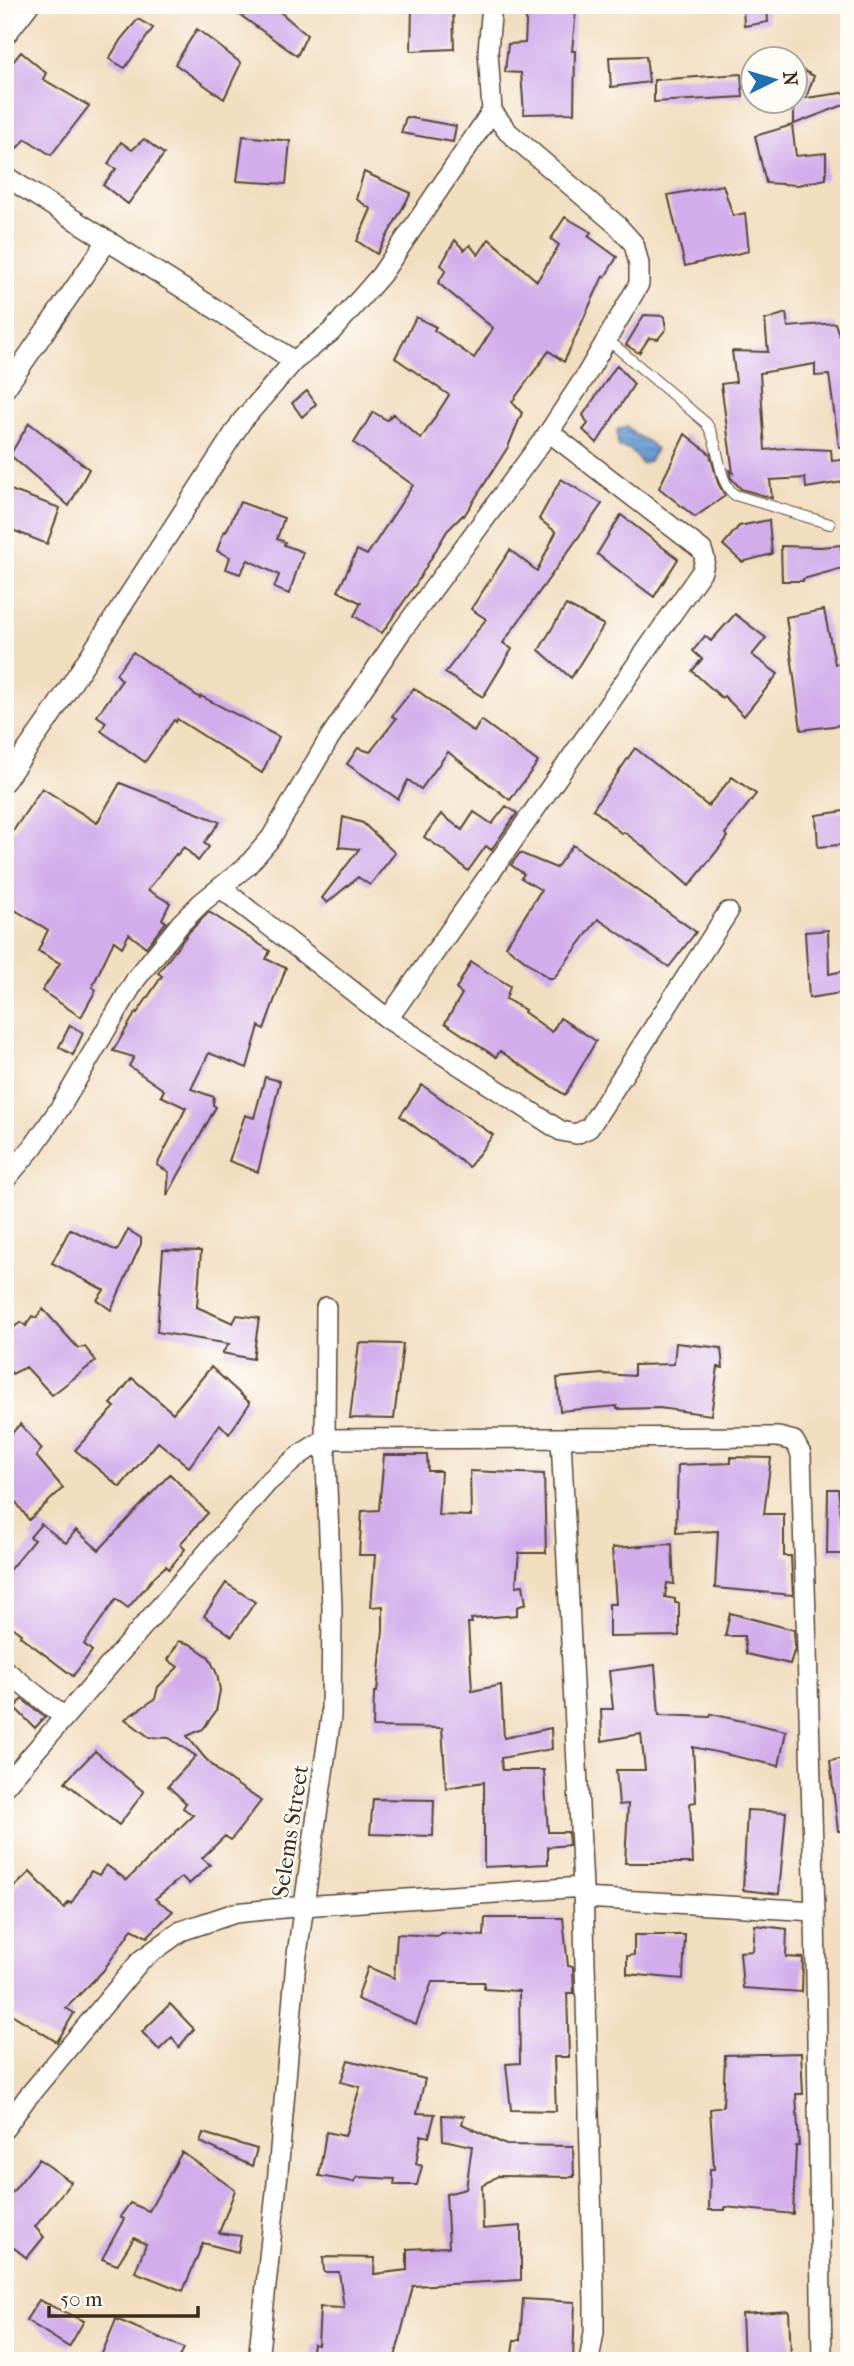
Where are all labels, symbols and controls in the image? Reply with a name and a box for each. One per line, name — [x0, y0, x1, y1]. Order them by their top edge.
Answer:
north arrow — [738, 46, 808, 116]
text: N — [778, 70, 802, 87]
street label: Selems Street — [267, 1763, 314, 1899]
scale bar — [49, 2275, 198, 2319]
text: 50 m — [60, 2287, 103, 2311]

